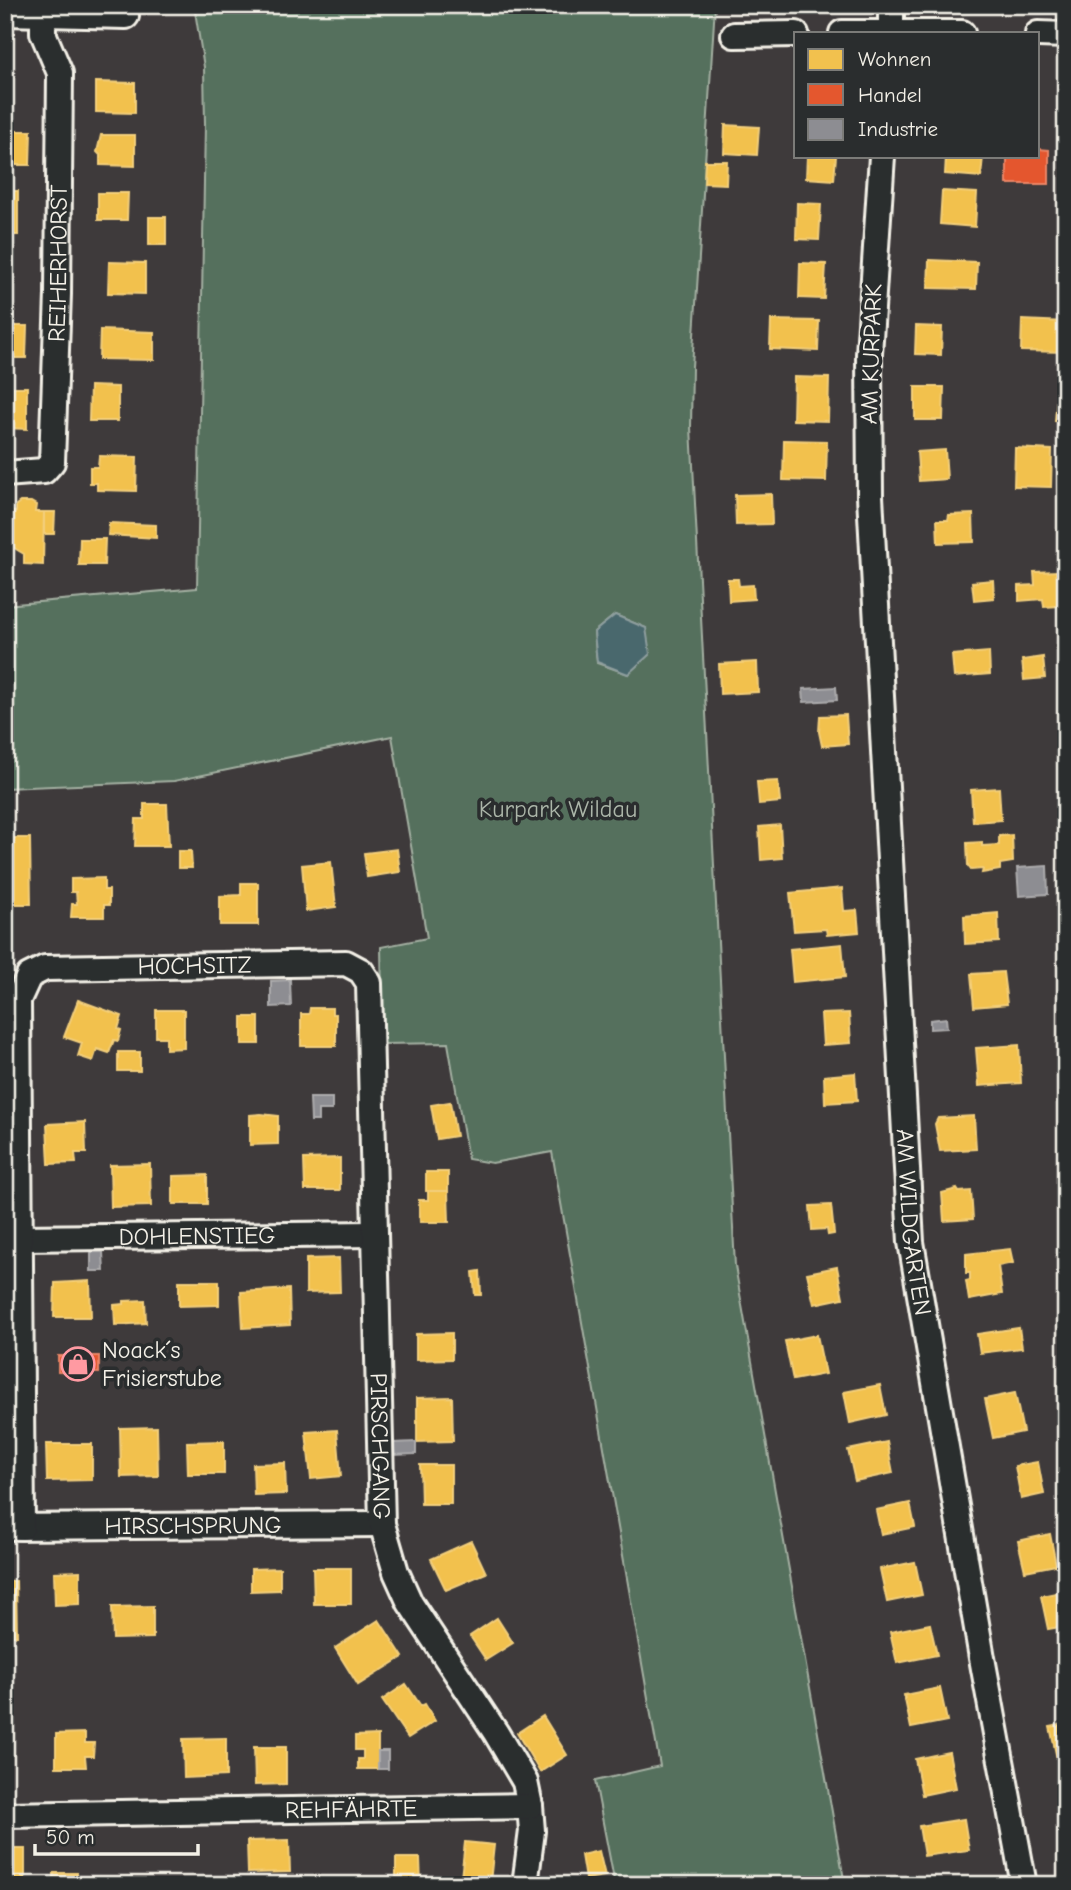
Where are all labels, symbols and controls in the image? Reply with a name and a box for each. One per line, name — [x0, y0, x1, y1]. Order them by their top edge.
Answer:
legend — [794, 32, 1040, 158]
text: Wohnen — [858, 47, 931, 71]
text: Handel — [858, 83, 922, 107]
text: Industrie — [858, 117, 938, 141]
street label: REIHERHORST — [42, 184, 73, 342]
street label: AM KURPARK — [855, 283, 887, 425]
park label: Kurpark Wildau — [479, 795, 637, 823]
street label: HOCHSITZ — [137, 951, 252, 980]
street label: AM WILDGARTEN — [891, 1128, 937, 1318]
street label: DOHLENSTIEG — [118, 1221, 276, 1251]
place label: Noack´s Frisierstube — [102, 1336, 222, 1392]
shop icon: Noack´s Frisierstube — [59, 1345, 97, 1383]
street label: PIRSCHGANG — [364, 1372, 396, 1520]
street label: HIRSCHSPRUNG — [104, 1511, 282, 1540]
street label: REHFÄHRTE — [285, 1794, 417, 1824]
scale bar — [35, 1813, 198, 1857]
text: 50 m — [46, 1825, 95, 1849]

